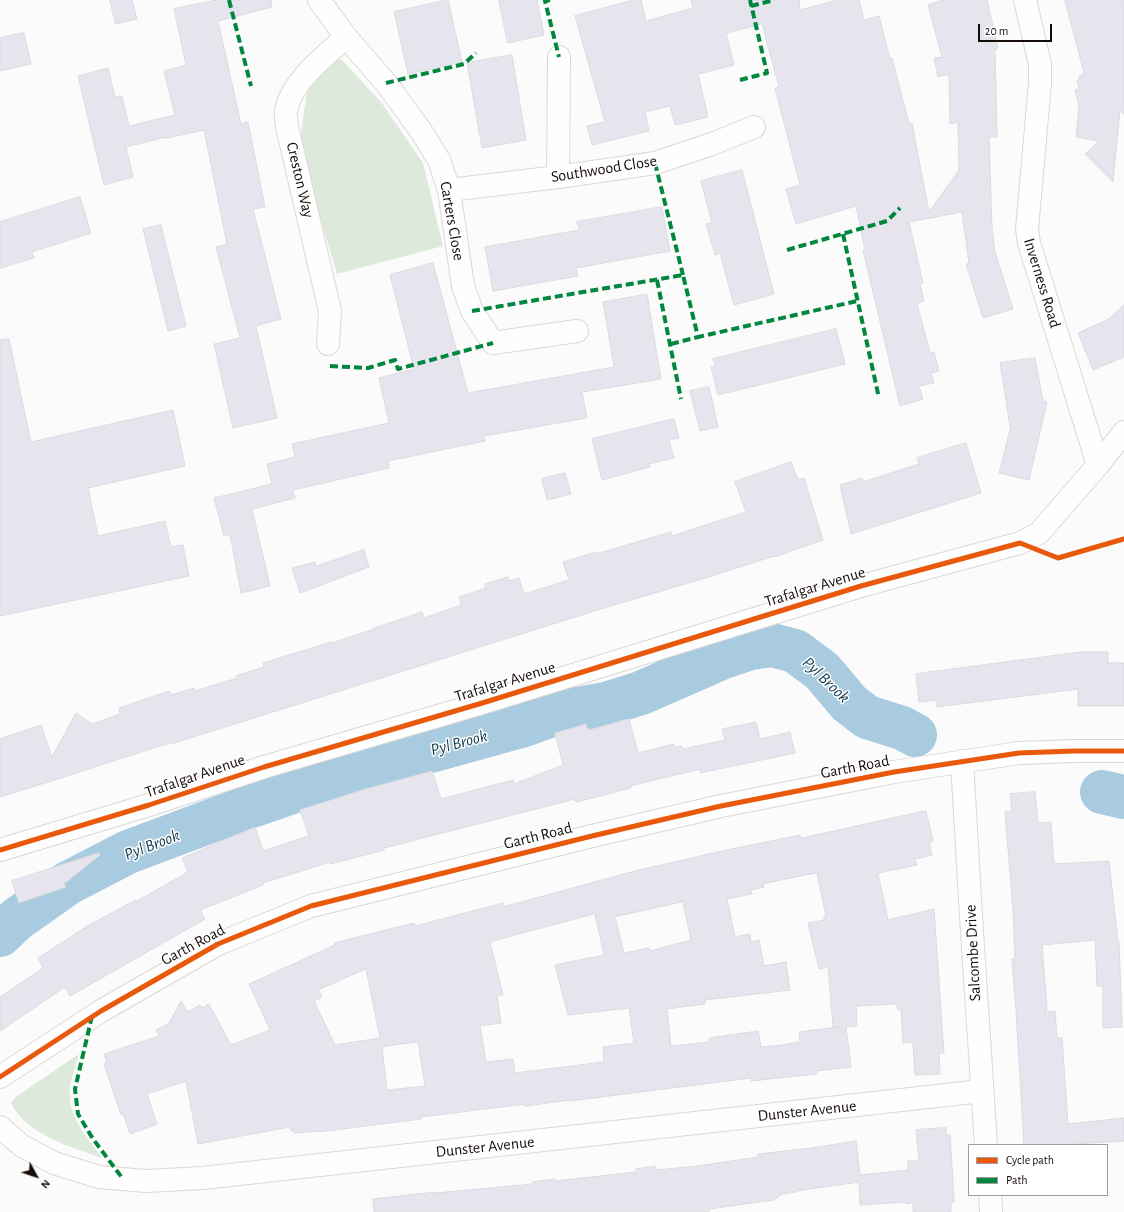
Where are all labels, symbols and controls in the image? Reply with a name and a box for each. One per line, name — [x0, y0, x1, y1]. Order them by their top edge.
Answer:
scale bar — [980, 16, 1054, 42]
text: 20 m — [985, 25, 1008, 37]
street label: Creston Way — [282, 140, 318, 220]
street label: Southwood Close — [550, 151, 658, 187]
street label: Carters Close — [436, 180, 468, 262]
street label: Inverness Road — [1019, 236, 1065, 330]
street label: Trafalgar Avenue — [762, 563, 868, 611]
water label: Pyl Brook — [798, 653, 854, 707]
street label: Trafalgar Avenue — [452, 658, 558, 706]
water label: Pyl Brook — [428, 726, 490, 760]
street label: Trafalgar Avenue — [143, 750, 247, 802]
street label: Garth Road — [819, 751, 891, 783]
street label: Garth Road — [502, 818, 574, 854]
water label: Pyl Brook — [121, 825, 183, 865]
street label: Salcombe Drive — [961, 904, 985, 1002]
street label: Garth Road — [158, 920, 228, 970]
street label: Dunster Avenue — [757, 1096, 857, 1126]
street label: Dunster Avenue — [435, 1132, 535, 1162]
legend — [968, 1144, 1108, 1196]
text: Cycle path — [1006, 1154, 1054, 1166]
north arrow — [16, 1156, 56, 1196]
text: Path — [1006, 1174, 1028, 1186]
text: N — [39, 1178, 52, 1191]

